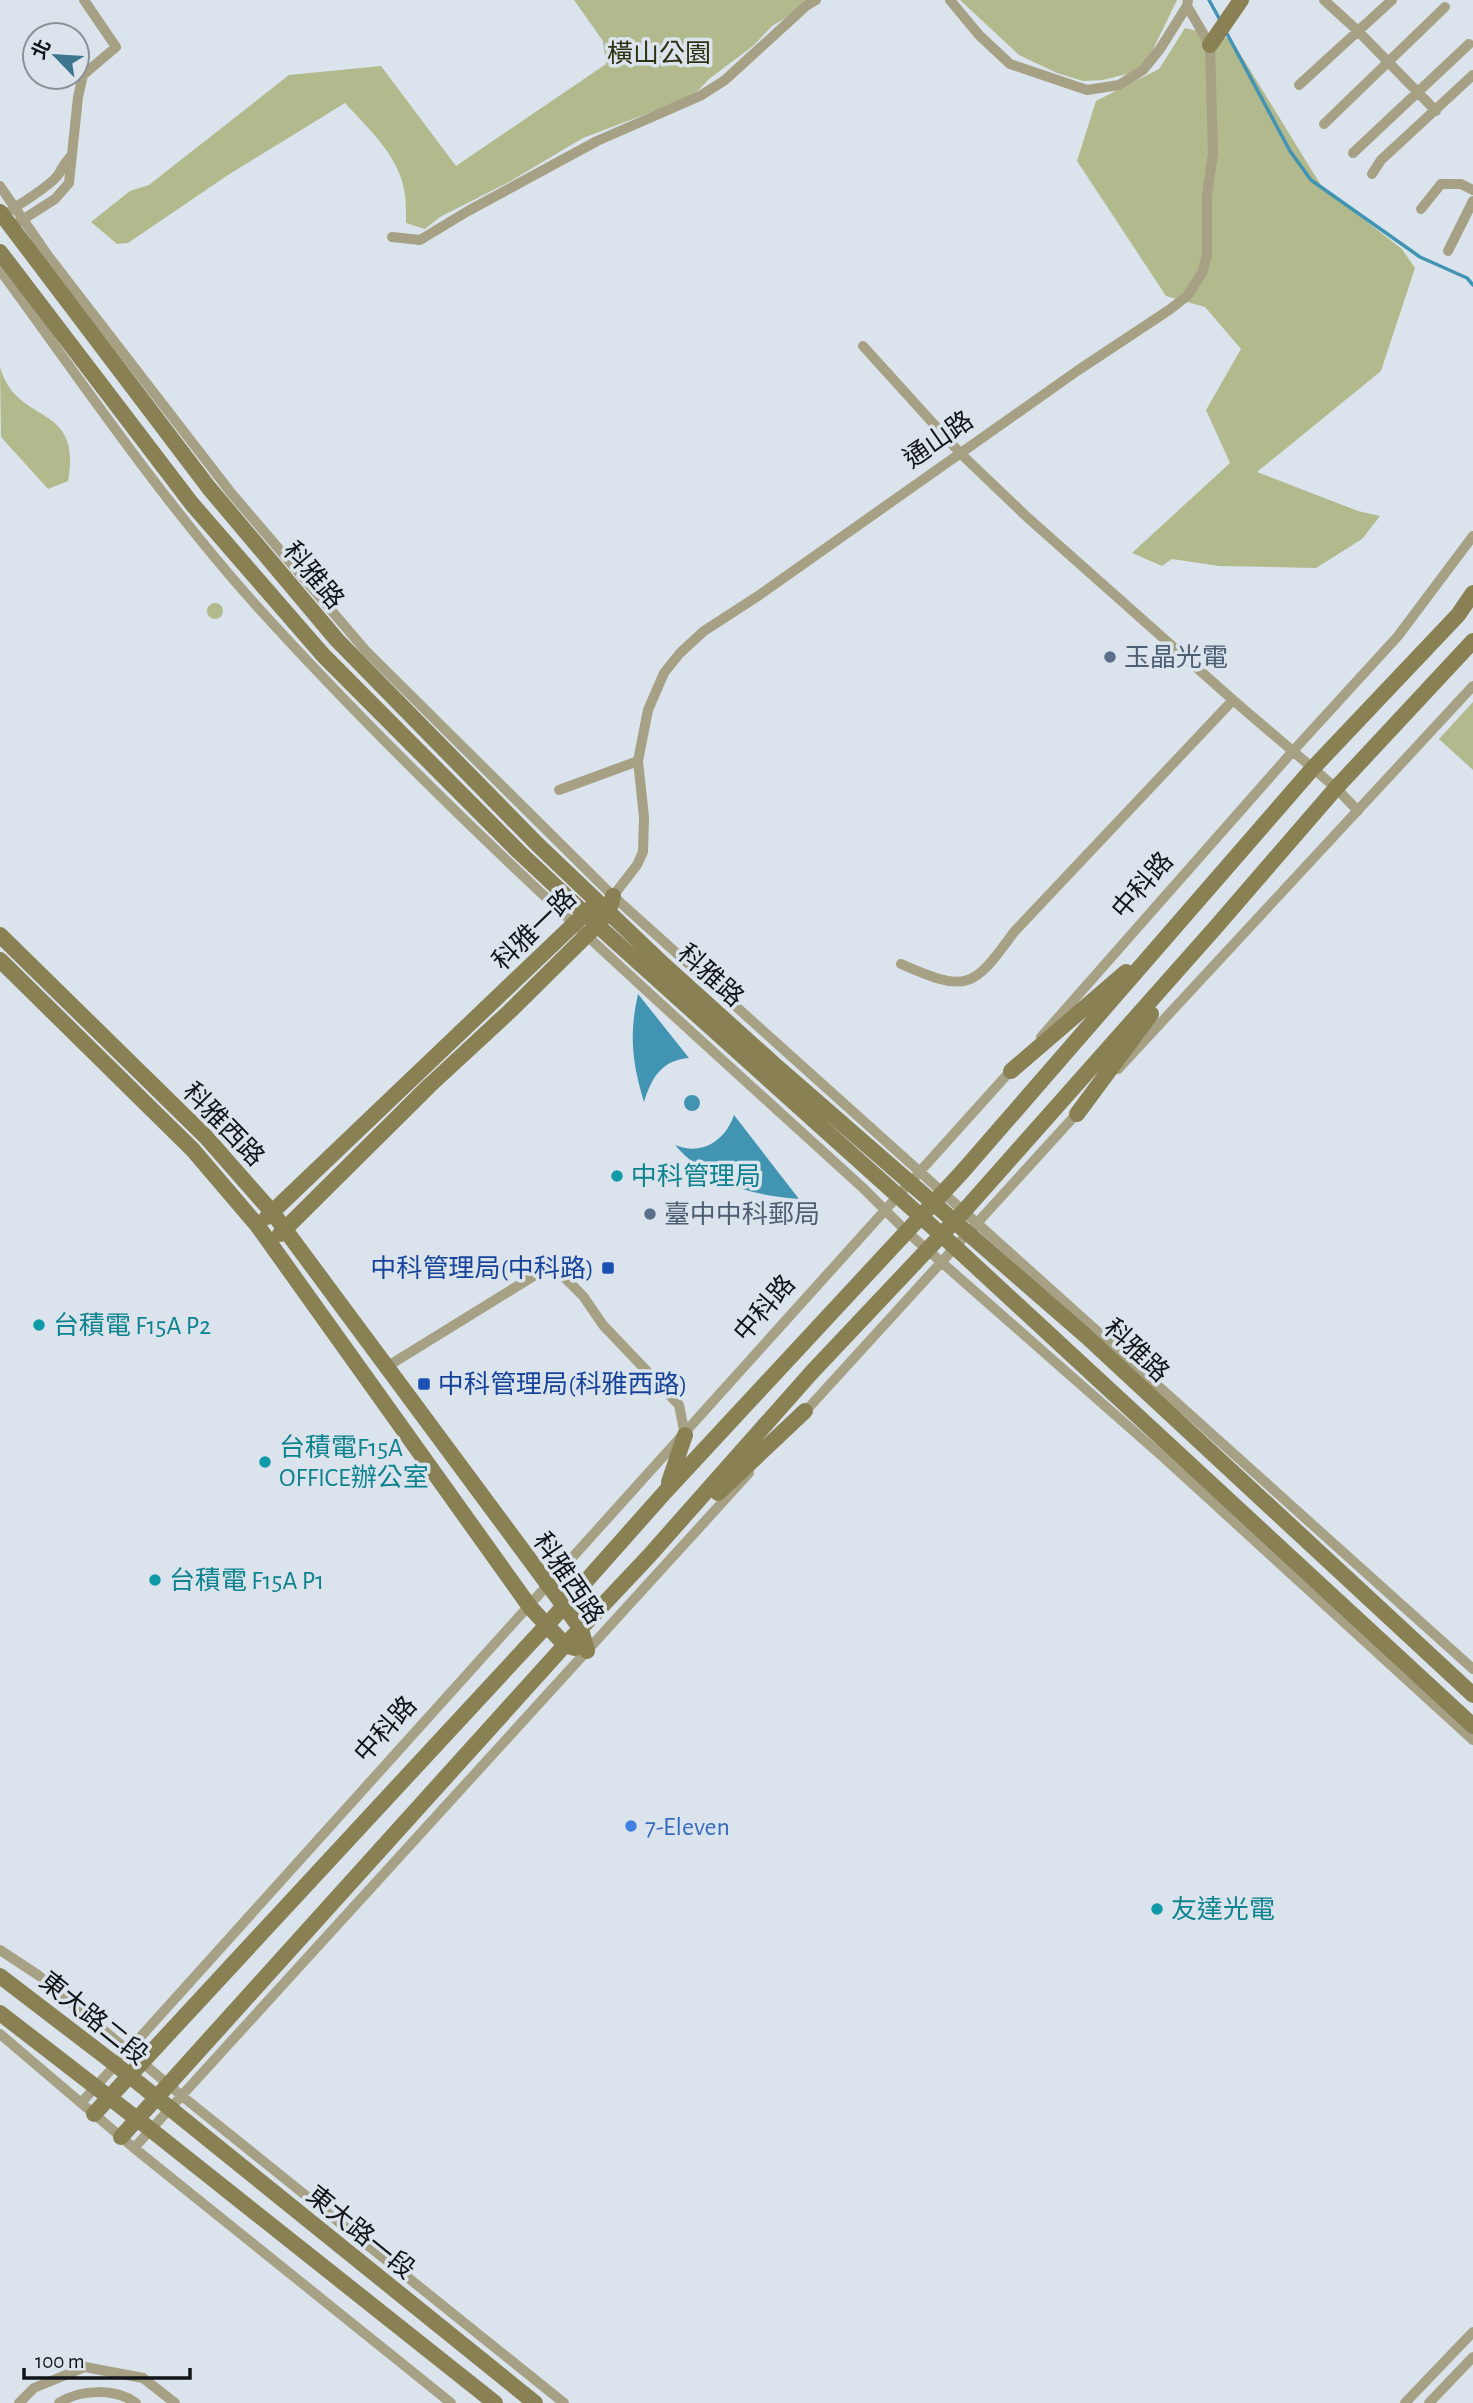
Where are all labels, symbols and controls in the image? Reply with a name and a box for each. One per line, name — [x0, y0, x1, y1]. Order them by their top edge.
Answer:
north arrow — [21, 21, 91, 91]
text: 北 — [28, 36, 55, 62]
park label: 橫山公園 — [607, 40, 711, 67]
street label: 通山路 — [899, 406, 978, 473]
street label: 科雅路 — [278, 536, 350, 614]
place label: 玉晶光電 — [1124, 644, 1228, 671]
marker: 玉晶光電 — [1102, 649, 1118, 665]
street label: 中科路 — [1107, 847, 1178, 924]
street label: 科雅一路 — [487, 883, 581, 975]
street label: 科雅路 — [673, 938, 749, 1012]
street label: 科雅西路 — [178, 1077, 270, 1171]
place label: 中科管理局 — [631, 1162, 761, 1190]
marker: 中科管理局 — [609, 1168, 625, 1184]
place label: 臺中中科郵局 — [664, 1201, 820, 1228]
marker: 臺中中科郵局 — [642, 1206, 658, 1222]
place label: 中科管理局(中科路) — [371, 1254, 594, 1282]
marker: 中科管理局(中科路) — [600, 1260, 616, 1276]
street label: 中科路 — [729, 1270, 800, 1347]
place label: 台積電 F15A P2 — [53, 1312, 211, 1339]
street label: 科雅路 — [1099, 1313, 1175, 1387]
marker: 台積電 F15A P2 — [31, 1317, 47, 1333]
place label: 中科管理局(科雅西路) — [438, 1370, 687, 1398]
marker: 中科管理局(科雅西路) — [416, 1376, 432, 1392]
place label: 台積電F15A OFFICE辦公室 — [279, 1434, 429, 1491]
marker: 台積電F15A OFFICE辦公室 — [257, 1454, 273, 1470]
street label: 科雅西路 — [528, 1527, 610, 1629]
place label: 台積電 F15A P1 — [169, 1567, 324, 1594]
marker: 台積電 F15A P1 — [147, 1572, 163, 1588]
street label: 中科路 — [349, 1691, 422, 1767]
place label: 7-Eleven — [645, 1814, 730, 1840]
marker: 7-Eleven — [623, 1818, 639, 1834]
place label: 友達光電 — [1171, 1895, 1275, 1923]
marker: 友達光電 — [1149, 1901, 1165, 1917]
street label: 東大路二段 — [35, 1966, 153, 2070]
street label: 東大路一段 — [302, 2180, 420, 2284]
scale bar — [24, 2336, 191, 2380]
text: 100 m — [35, 2351, 85, 2372]

